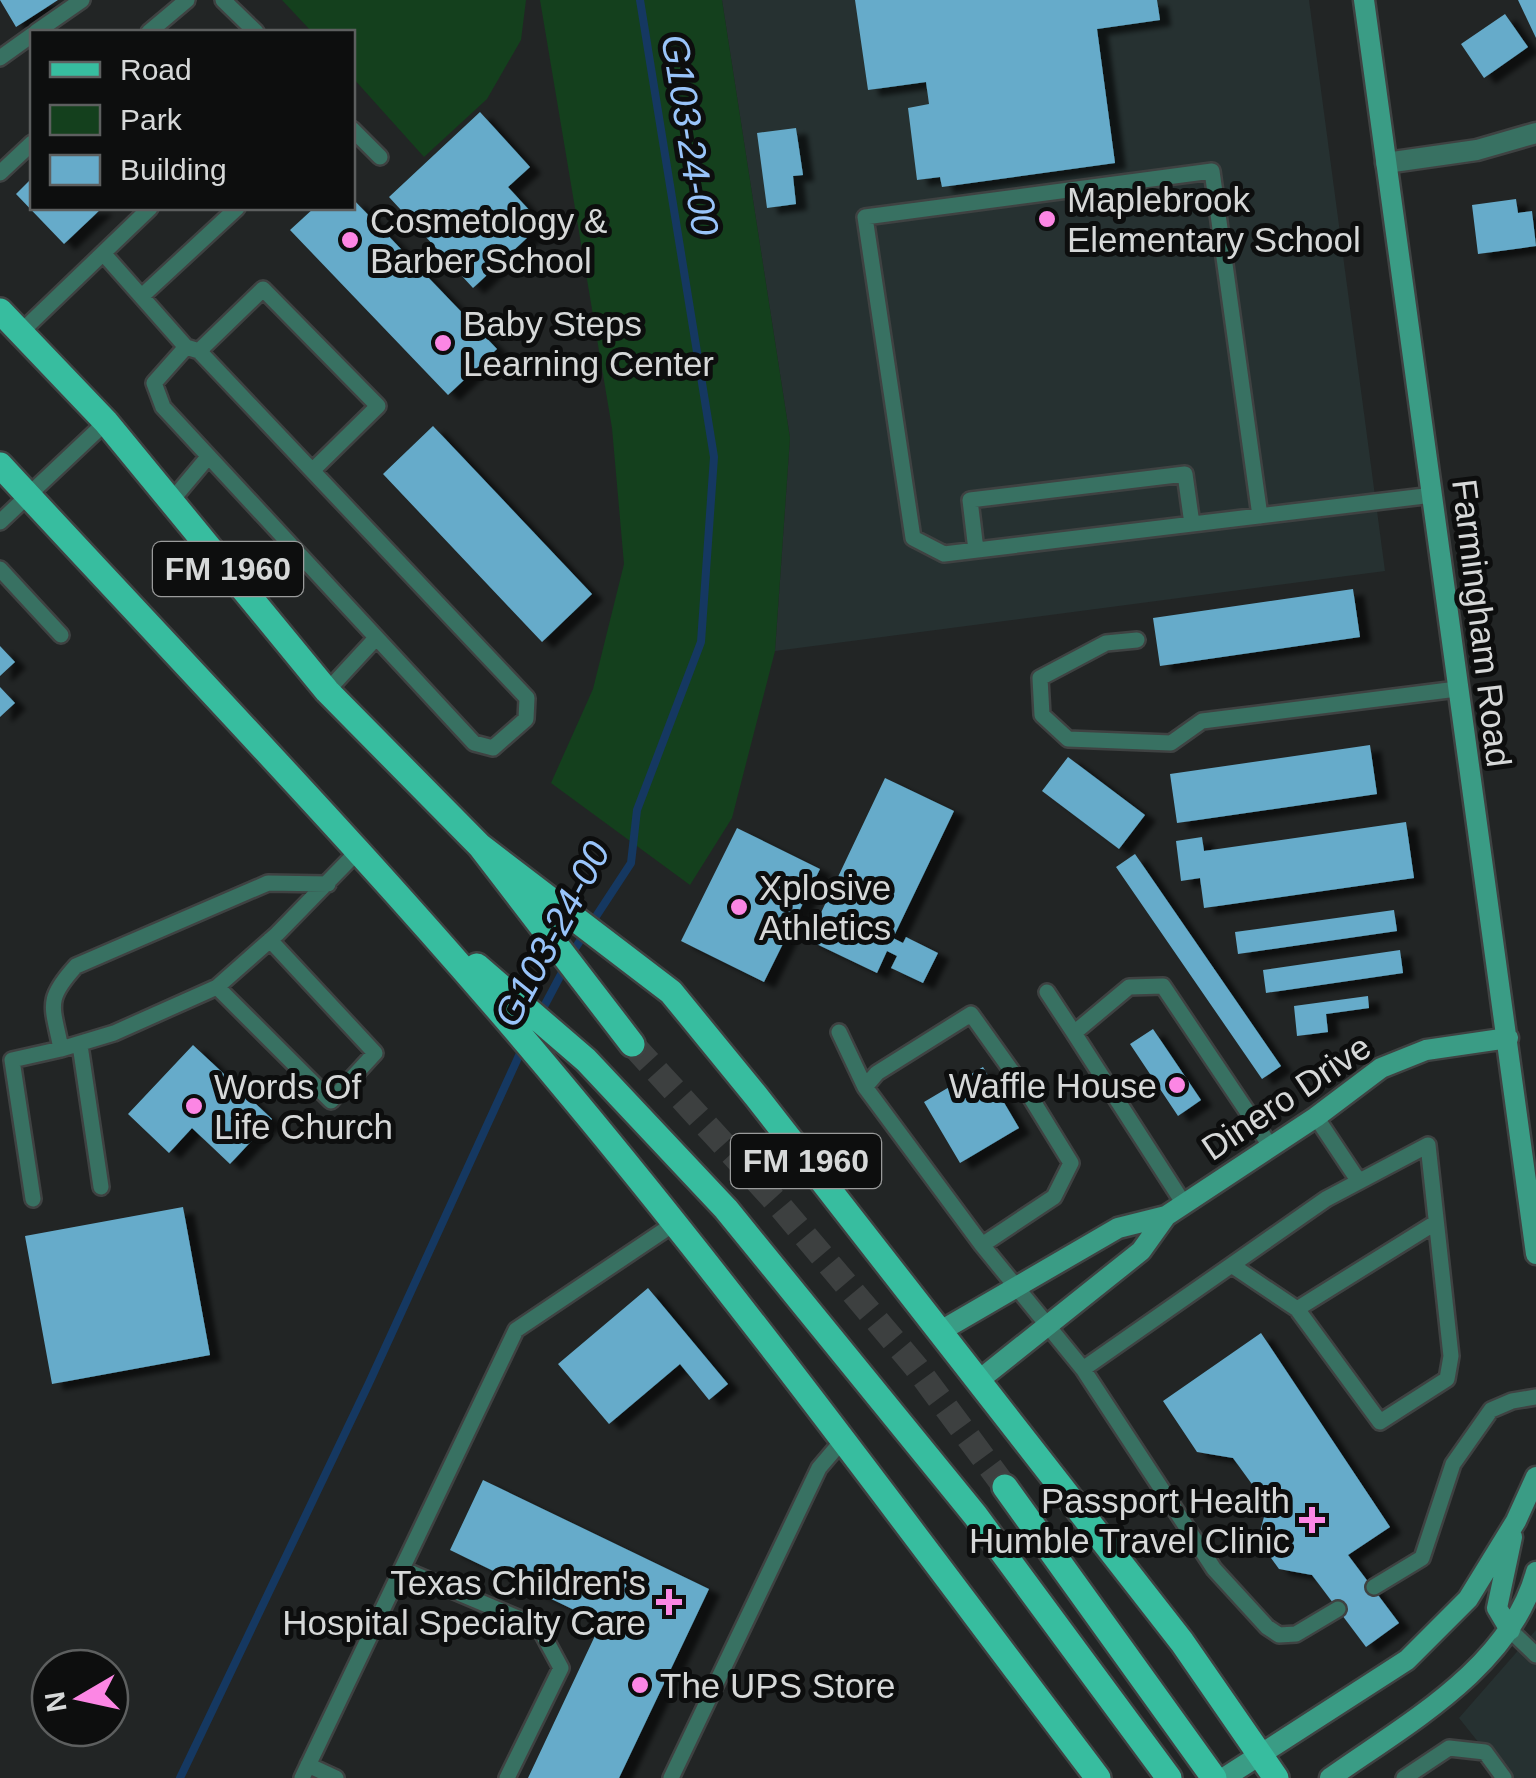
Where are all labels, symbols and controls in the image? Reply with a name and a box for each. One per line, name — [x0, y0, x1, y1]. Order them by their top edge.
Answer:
legend — [30, 30, 355, 210]
water label: G103-24-00 — [653, 32, 727, 238]
text: Road — [120, 53, 192, 86]
text: Park — [120, 103, 183, 136]
text: Building — [120, 153, 227, 186]
place label: Maplebrook Elementary School — [1067, 180, 1361, 259]
place label: Cosmetology & Barber School — [370, 201, 607, 280]
marker: Maplebrook Elementary School — [1036, 208, 1058, 230]
marker: Cosmetology & Barber School — [339, 229, 361, 251]
place label: Baby Steps Learning Center — [463, 304, 714, 383]
marker: Baby Steps Learning Center — [432, 332, 454, 354]
street label: Farmingham Road — [1445, 477, 1519, 769]
road number: FM 1960 — [153, 542, 303, 596]
water label: G103-24-00 — [486, 835, 618, 1033]
place label: Xplosive Athletics — [759, 868, 891, 947]
marker: Xplosive Athletics — [728, 896, 750, 918]
street label: Dinero Drive — [1194, 1026, 1378, 1168]
place label: Waffle House — [949, 1066, 1157, 1105]
place label: Words Of Life Church — [214, 1067, 393, 1146]
marker: Waffle House — [1166, 1074, 1188, 1096]
marker: Words Of Life Church — [183, 1095, 205, 1117]
road number: FM 1960 — [731, 1134, 881, 1188]
place label: Passport Health Humble Travel Clinic — [969, 1481, 1290, 1560]
marker: Passport Health Humble Travel Clinic — [1299, 1507, 1325, 1533]
place label: Texas Children's Hospital Specialty Care — [282, 1563, 646, 1642]
marker: Texas Children's Hospital Specialty Care — [656, 1589, 682, 1615]
north arrow — [30, 1648, 130, 1748]
place label: The UPS Store — [660, 1666, 895, 1705]
marker: The UPS Store — [629, 1674, 651, 1696]
text: N — [39, 1689, 73, 1714]

